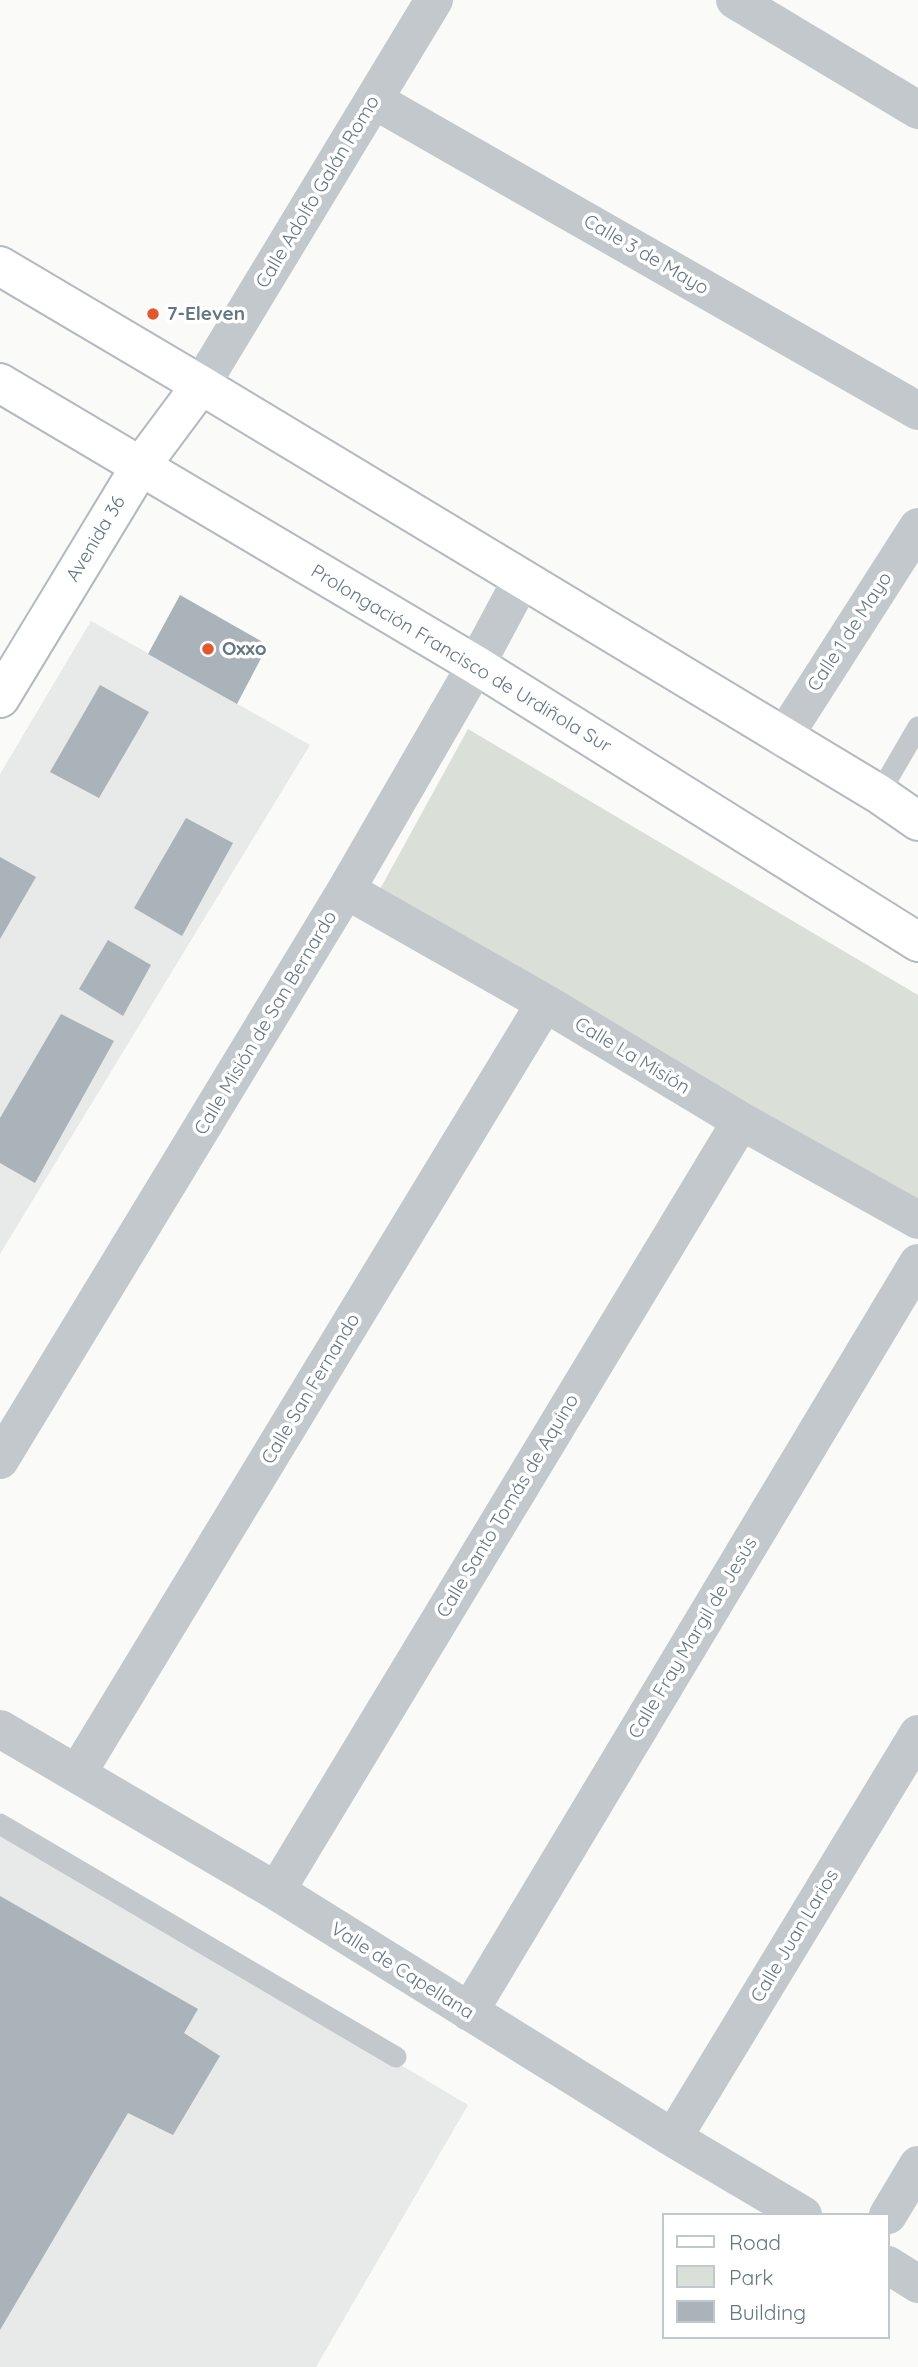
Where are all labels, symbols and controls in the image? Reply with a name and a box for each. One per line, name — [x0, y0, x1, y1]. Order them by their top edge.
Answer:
street label: Calle Adolfo Galán Romo — [251, 92, 385, 292]
street label: Calle 3 de Mayo — [580, 210, 712, 300]
place label: 7-Eleven — [167, 303, 245, 325]
marker: 7-Eleven — [145, 306, 161, 322]
street label: Avenida 36 — [62, 492, 130, 586]
street label: Prolongación Francisco de Urdiñola Sur — [307, 560, 615, 758]
street label: Calle 1 de Mayo — [803, 568, 897, 696]
place label: Oxxo — [222, 638, 267, 660]
marker: Oxxo — [200, 641, 216, 657]
street label: Calle Misión de San Bernardo — [190, 907, 342, 1139]
street label: Calle La Misión — [570, 1013, 694, 1099]
street label: Calle San Fernando — [257, 1310, 365, 1468]
street label: Calle Santo Tomás de Aquino — [432, 1390, 584, 1622]
street label: Calle Fray Margil de Jesús — [624, 1533, 762, 1743]
street label: Calle Juan Larios — [746, 1865, 844, 2007]
street label: Valle de Capellana — [326, 1918, 478, 2024]
legend — [662, 2213, 890, 2339]
text: Road — [729, 2229, 781, 2255]
text: Park — [729, 2264, 773, 2290]
text: Building — [729, 2299, 806, 2325]

